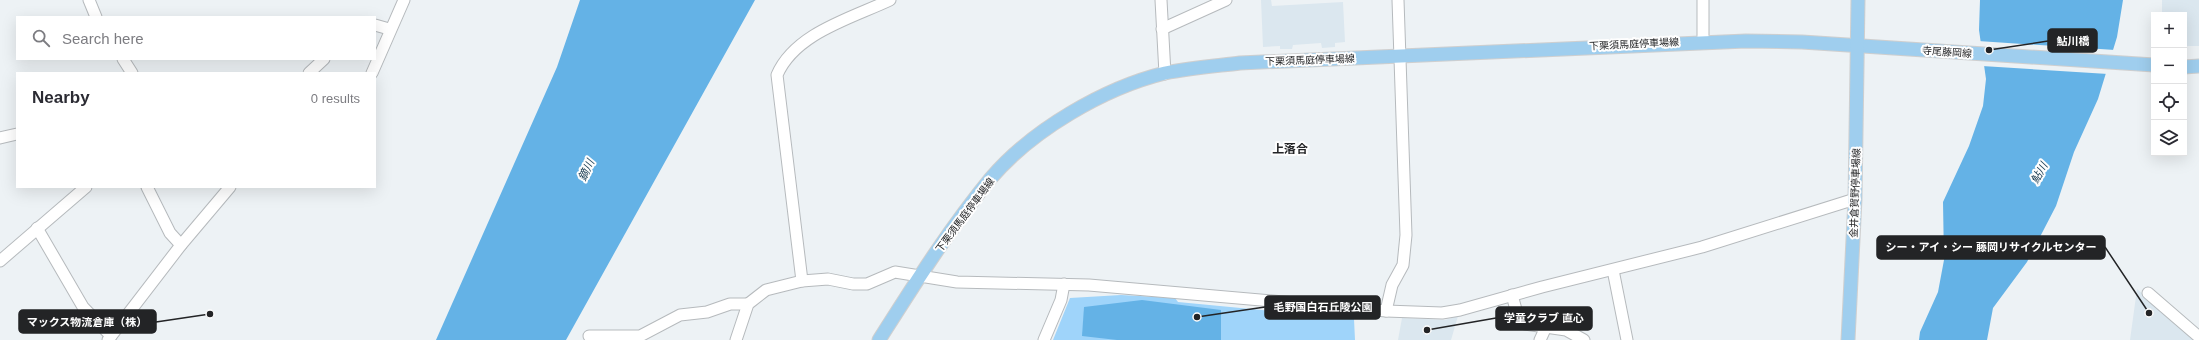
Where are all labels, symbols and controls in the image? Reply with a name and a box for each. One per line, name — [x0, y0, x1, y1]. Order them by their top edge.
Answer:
map controls — [2151, 12, 2187, 156]
button: + — [2151, 12, 2187, 48]
search box — [16, 16, 376, 60]
icon: search — [30, 27, 52, 49]
callout: 鮎川橋 — [2048, 29, 2097, 52]
text: Search here — [62, 30, 144, 47]
text: 鮎川橋 — [2057, 35, 2090, 47]
street label: 下栗須馬庭停車場線 — [1589, 36, 1679, 52]
street label: 寺尾藤岡線 — [1922, 45, 1972, 59]
button: − — [2151, 48, 2187, 84]
street label: 下栗須馬庭停車場線 — [1265, 53, 1355, 67]
button: locate — [2151, 84, 2187, 120]
text: Nearby — [32, 88, 90, 107]
text: 0 results — [311, 91, 360, 106]
button: layers — [2151, 120, 2187, 156]
district label: 上落合 — [1272, 142, 1308, 156]
street label: 金井倉賀野停車場線 — [1848, 148, 1862, 238]
water label: 鏑川 — [576, 157, 597, 183]
water label: 鮎川 — [2028, 160, 2050, 186]
street label: 下栗須馬庭停車場線 — [934, 176, 996, 254]
callout: シー・アイ・シー 藤岡リサイクルセンター — [1877, 236, 2105, 259]
text: シー・アイ・シー 藤岡リサイクルセンター — [1886, 241, 2096, 253]
callout: 毛野国白石丘陵公園 — [1265, 296, 1380, 319]
text: 毛野国白石丘陵公園 — [1274, 301, 1373, 313]
callout: 学童クラブ 直心 — [1496, 307, 1592, 330]
callout: マックス物流倉庫（株） — [19, 310, 156, 333]
text: 学童クラブ 直心 — [1504, 312, 1584, 324]
text: マックス物流倉庫（株） — [27, 316, 147, 328]

